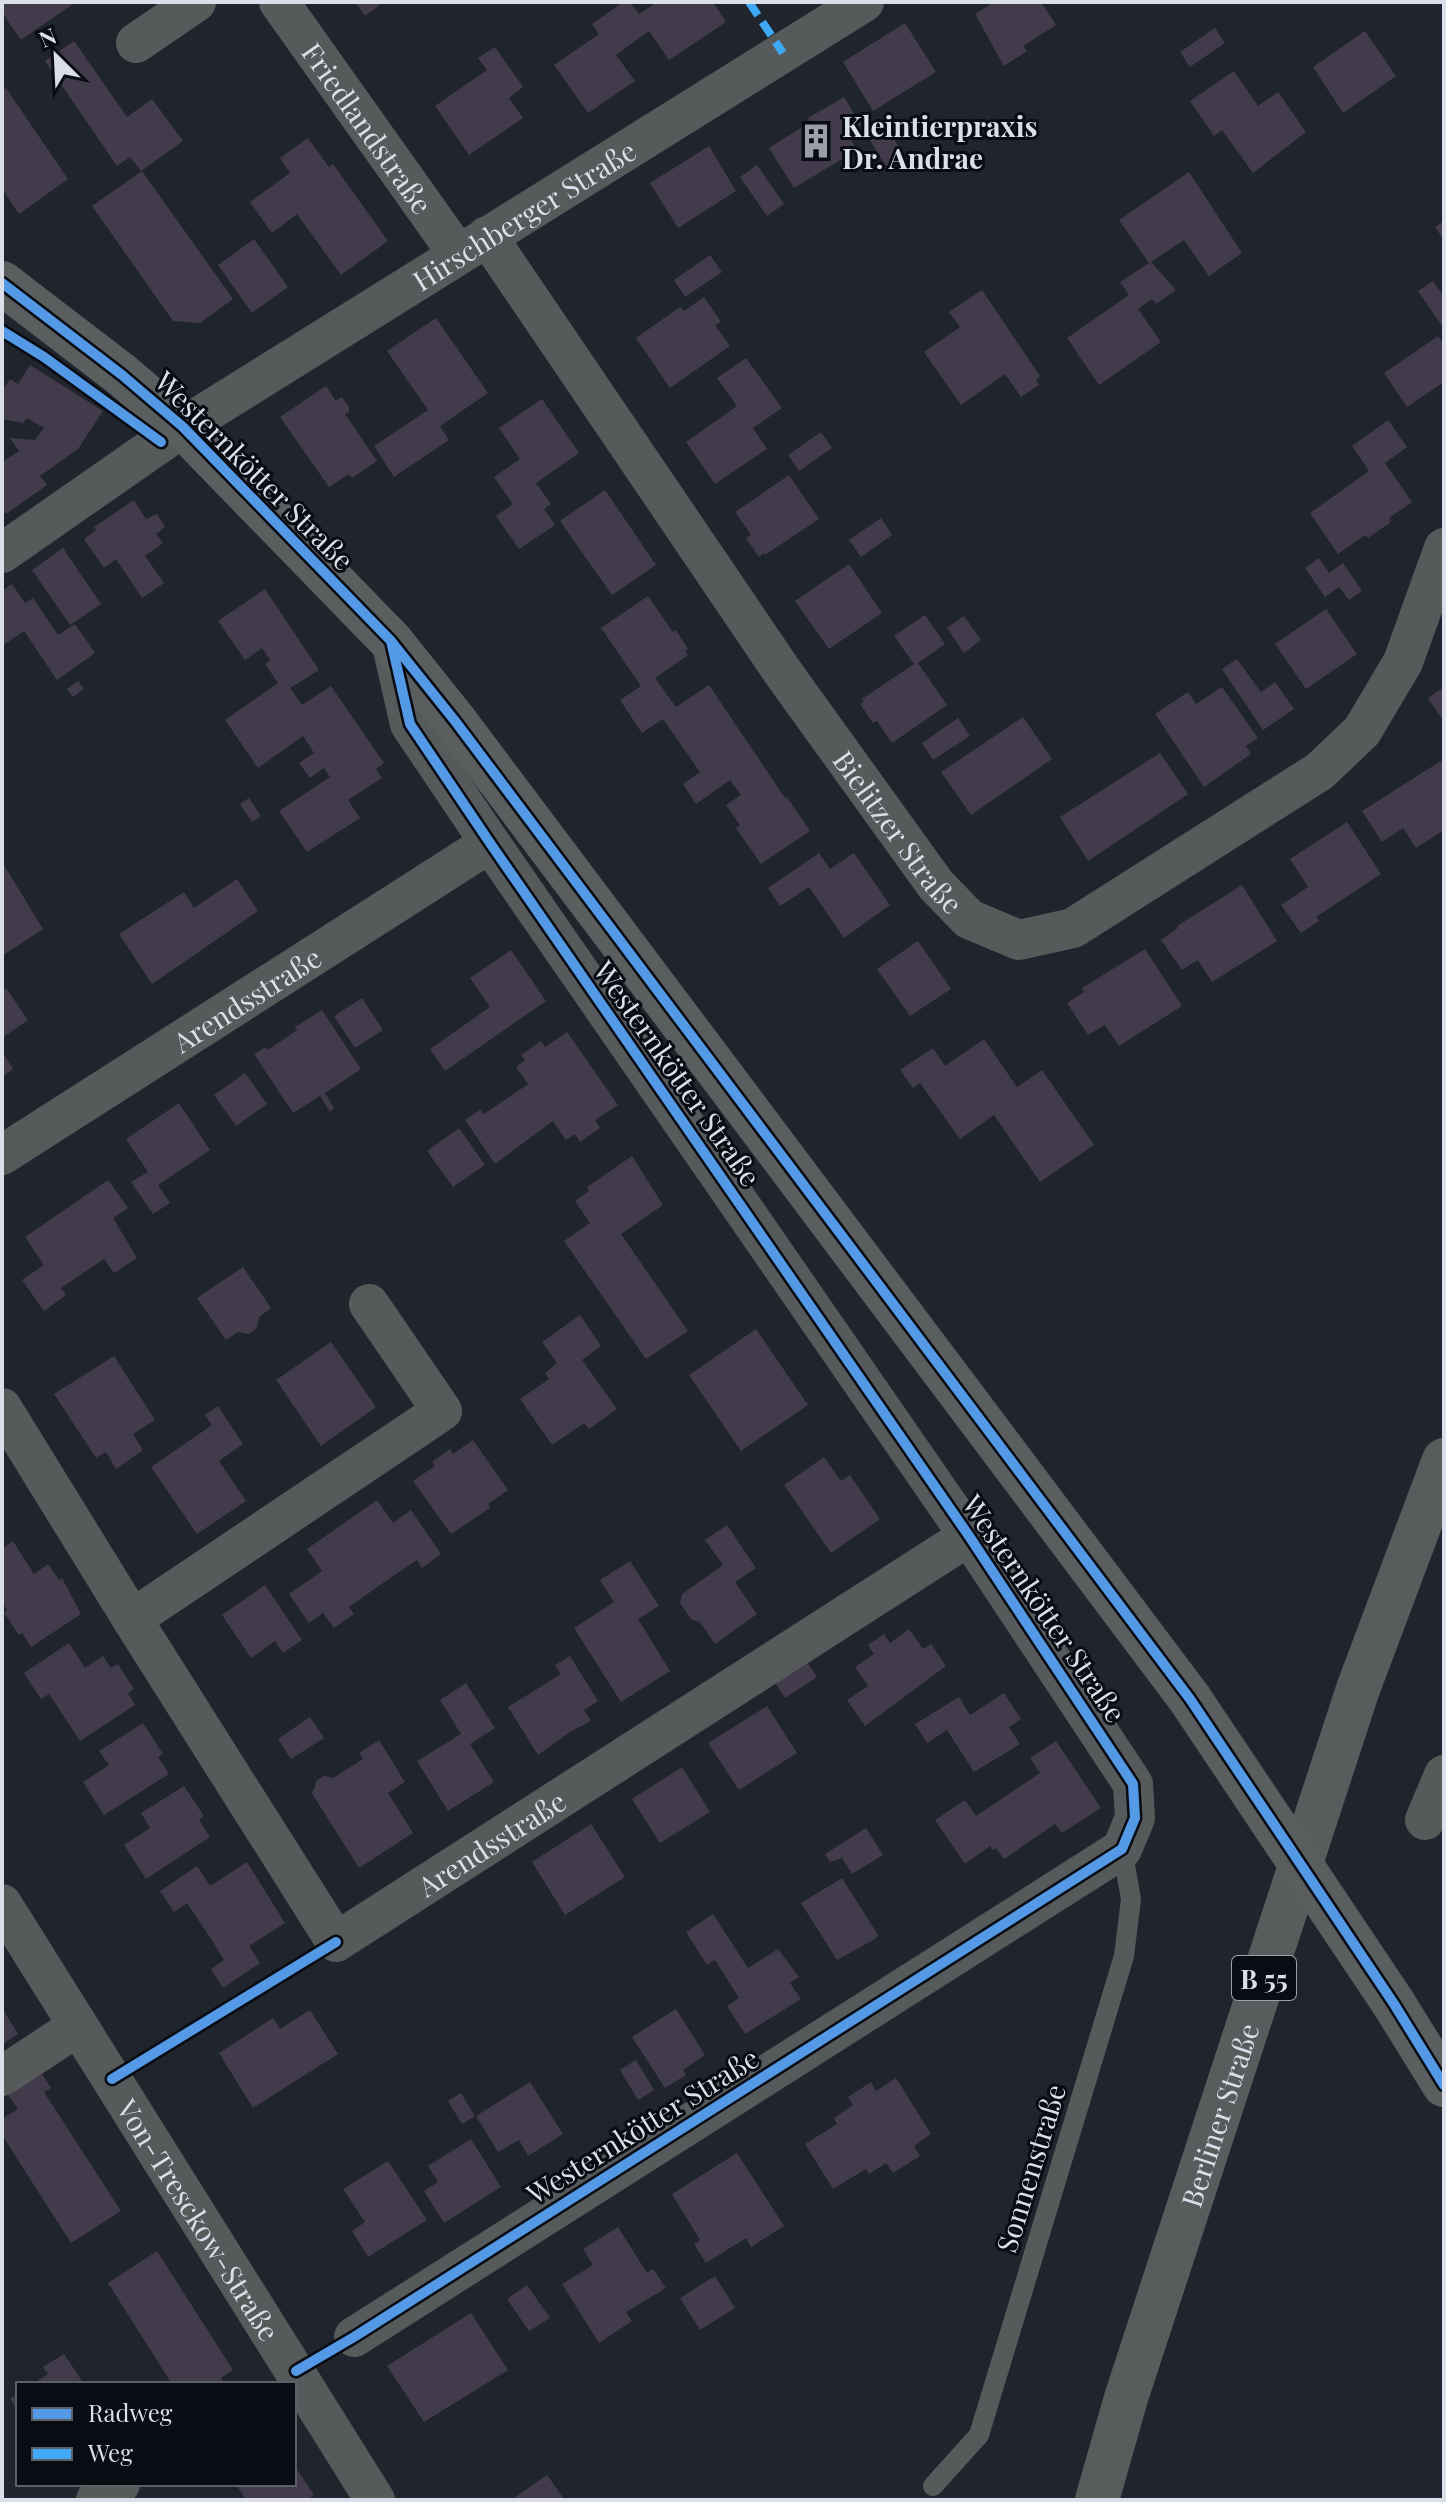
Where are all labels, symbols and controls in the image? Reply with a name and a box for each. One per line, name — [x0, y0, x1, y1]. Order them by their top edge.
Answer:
north arrow — [16, 16, 96, 96]
text: N — [34, 20, 61, 54]
street label: Friedlandstraße — [295, 35, 442, 220]
place label: Kleintierpraxis Dr. Andrae — [842, 107, 1037, 176]
building icon: Kleintierpraxis Dr. Andrae — [797, 122, 835, 160]
street label: Hirschberger Straße — [405, 131, 642, 298]
street label: Westernkötter Straße — [147, 362, 362, 577]
street label: Bielitzer Straße — [826, 742, 971, 921]
street label: Arendsstraße — [164, 938, 327, 1060]
street label: Westernkötter Straße — [586, 952, 770, 1193]
street label: Westernkötter Straße — [954, 1486, 1135, 1729]
street label: Arendsstraße — [409, 1781, 572, 1904]
road number: B 55 — [1232, 1956, 1296, 2000]
street label: Berliner Straße — [1171, 2018, 1266, 2212]
street label: Westernkötter Straße — [518, 2039, 765, 2212]
street label: Sonnenstraße — [987, 2079, 1073, 2257]
street label: Von-Tresckow-Straße — [109, 2091, 289, 2347]
legend — [16, 2382, 296, 2486]
text: Radweg — [88, 2396, 173, 2428]
text: Weg — [87, 2436, 133, 2468]

